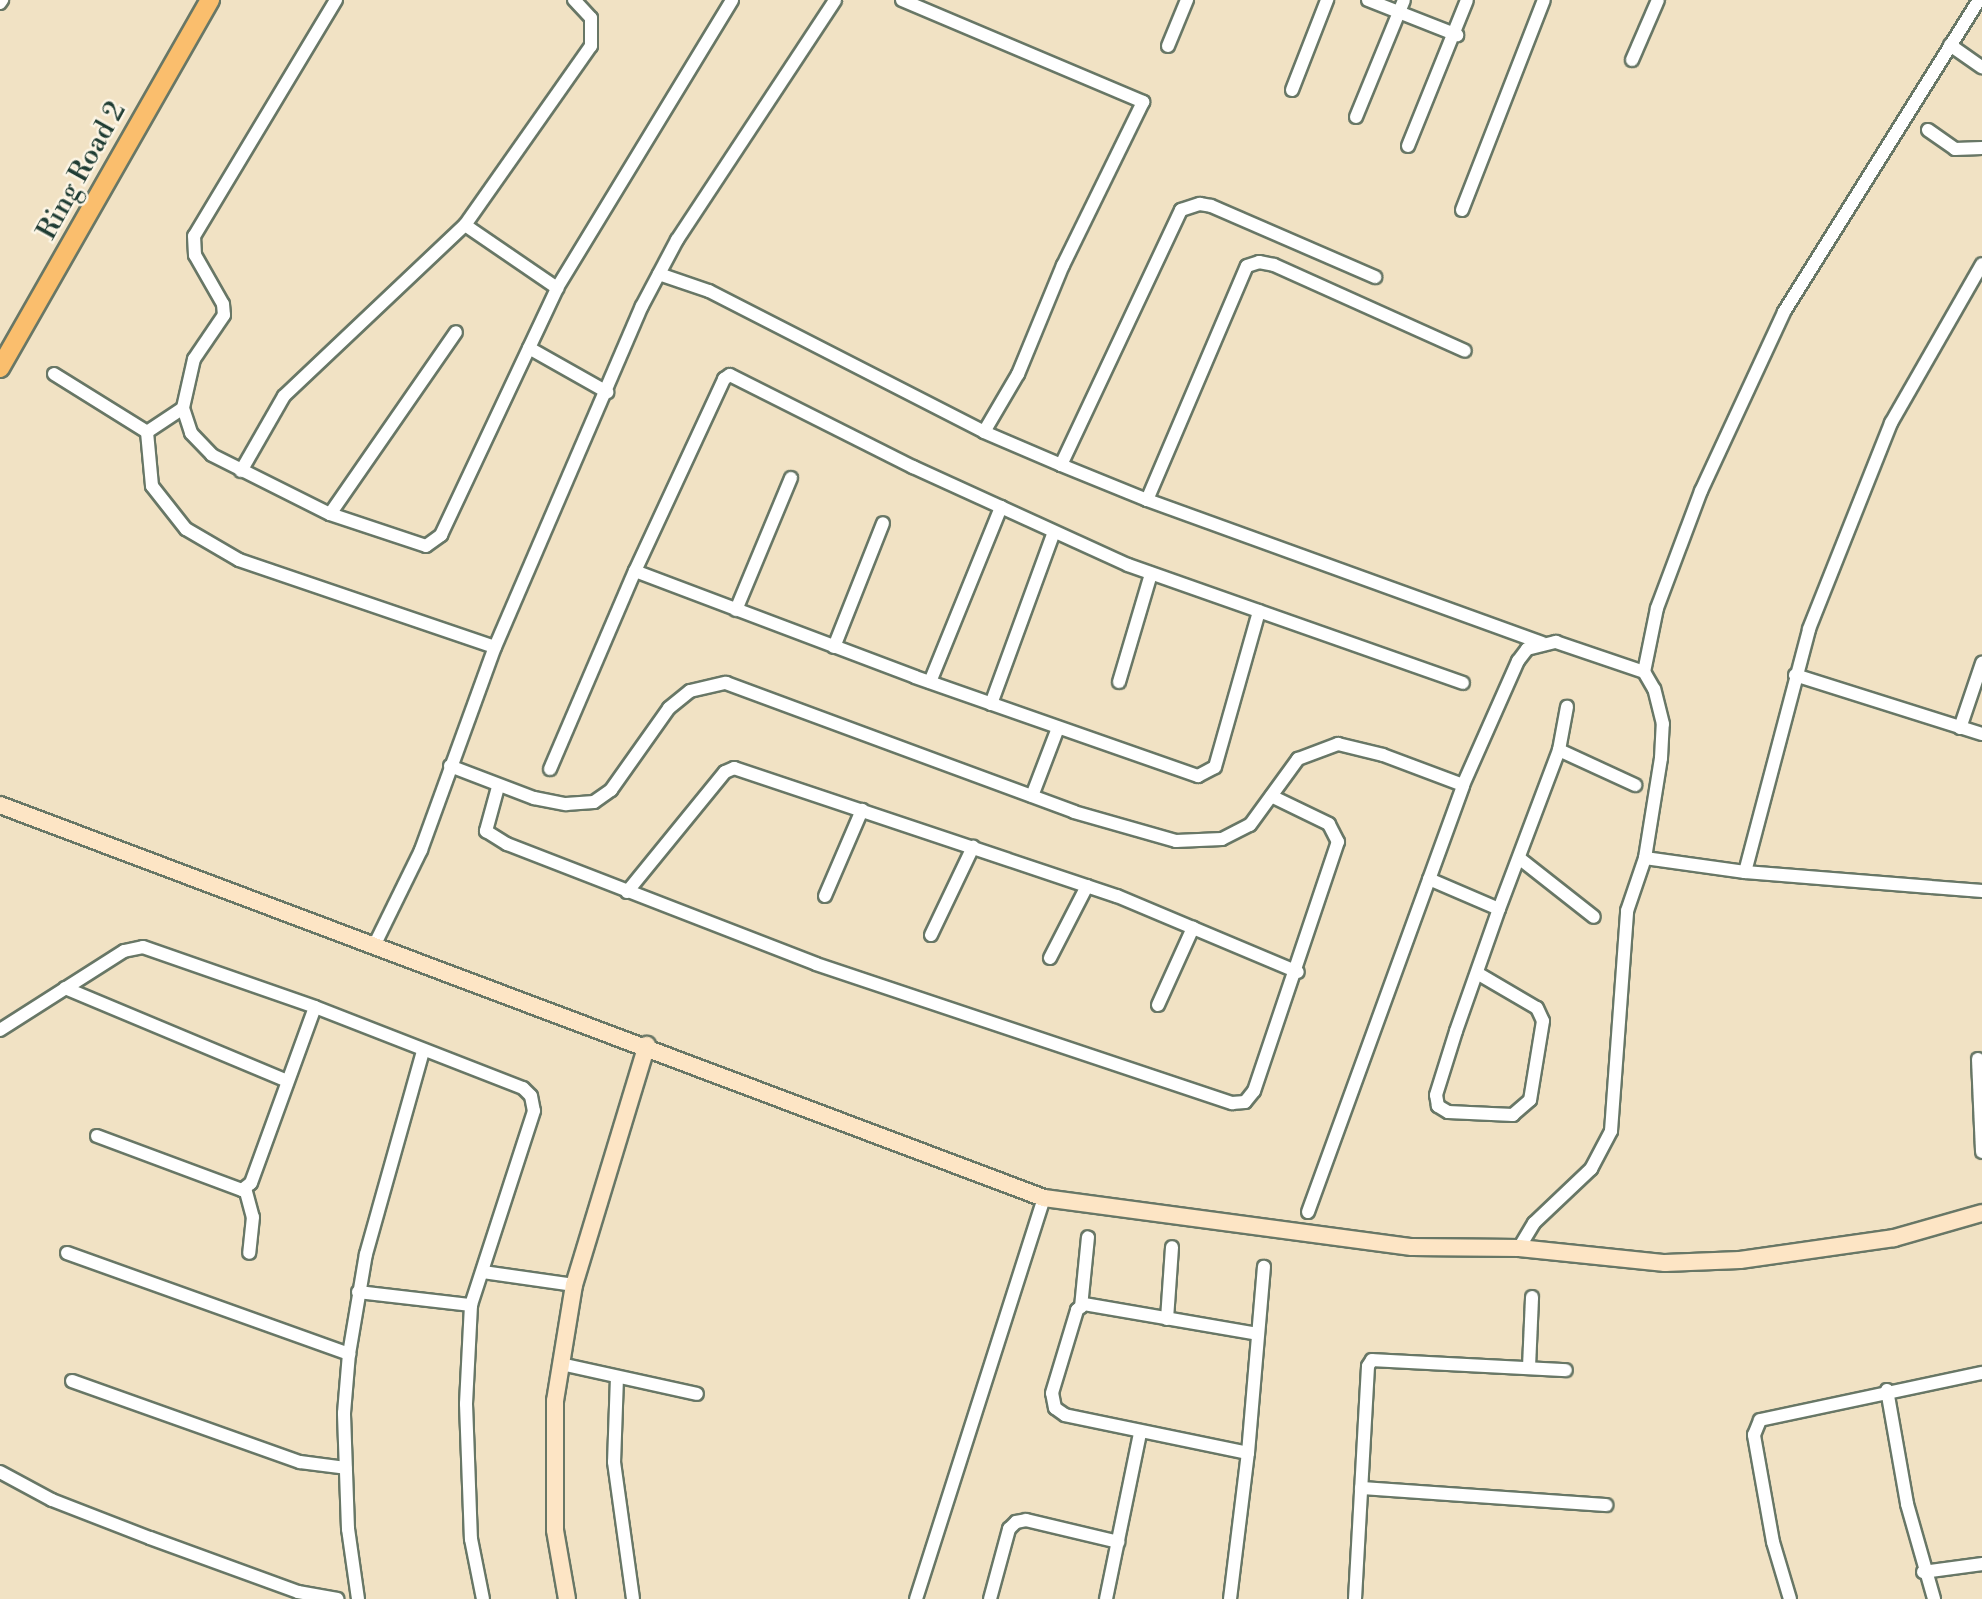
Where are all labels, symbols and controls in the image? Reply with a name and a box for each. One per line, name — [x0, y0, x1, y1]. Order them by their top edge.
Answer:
street label: Ring Road 2 — [30, 96, 134, 246]

